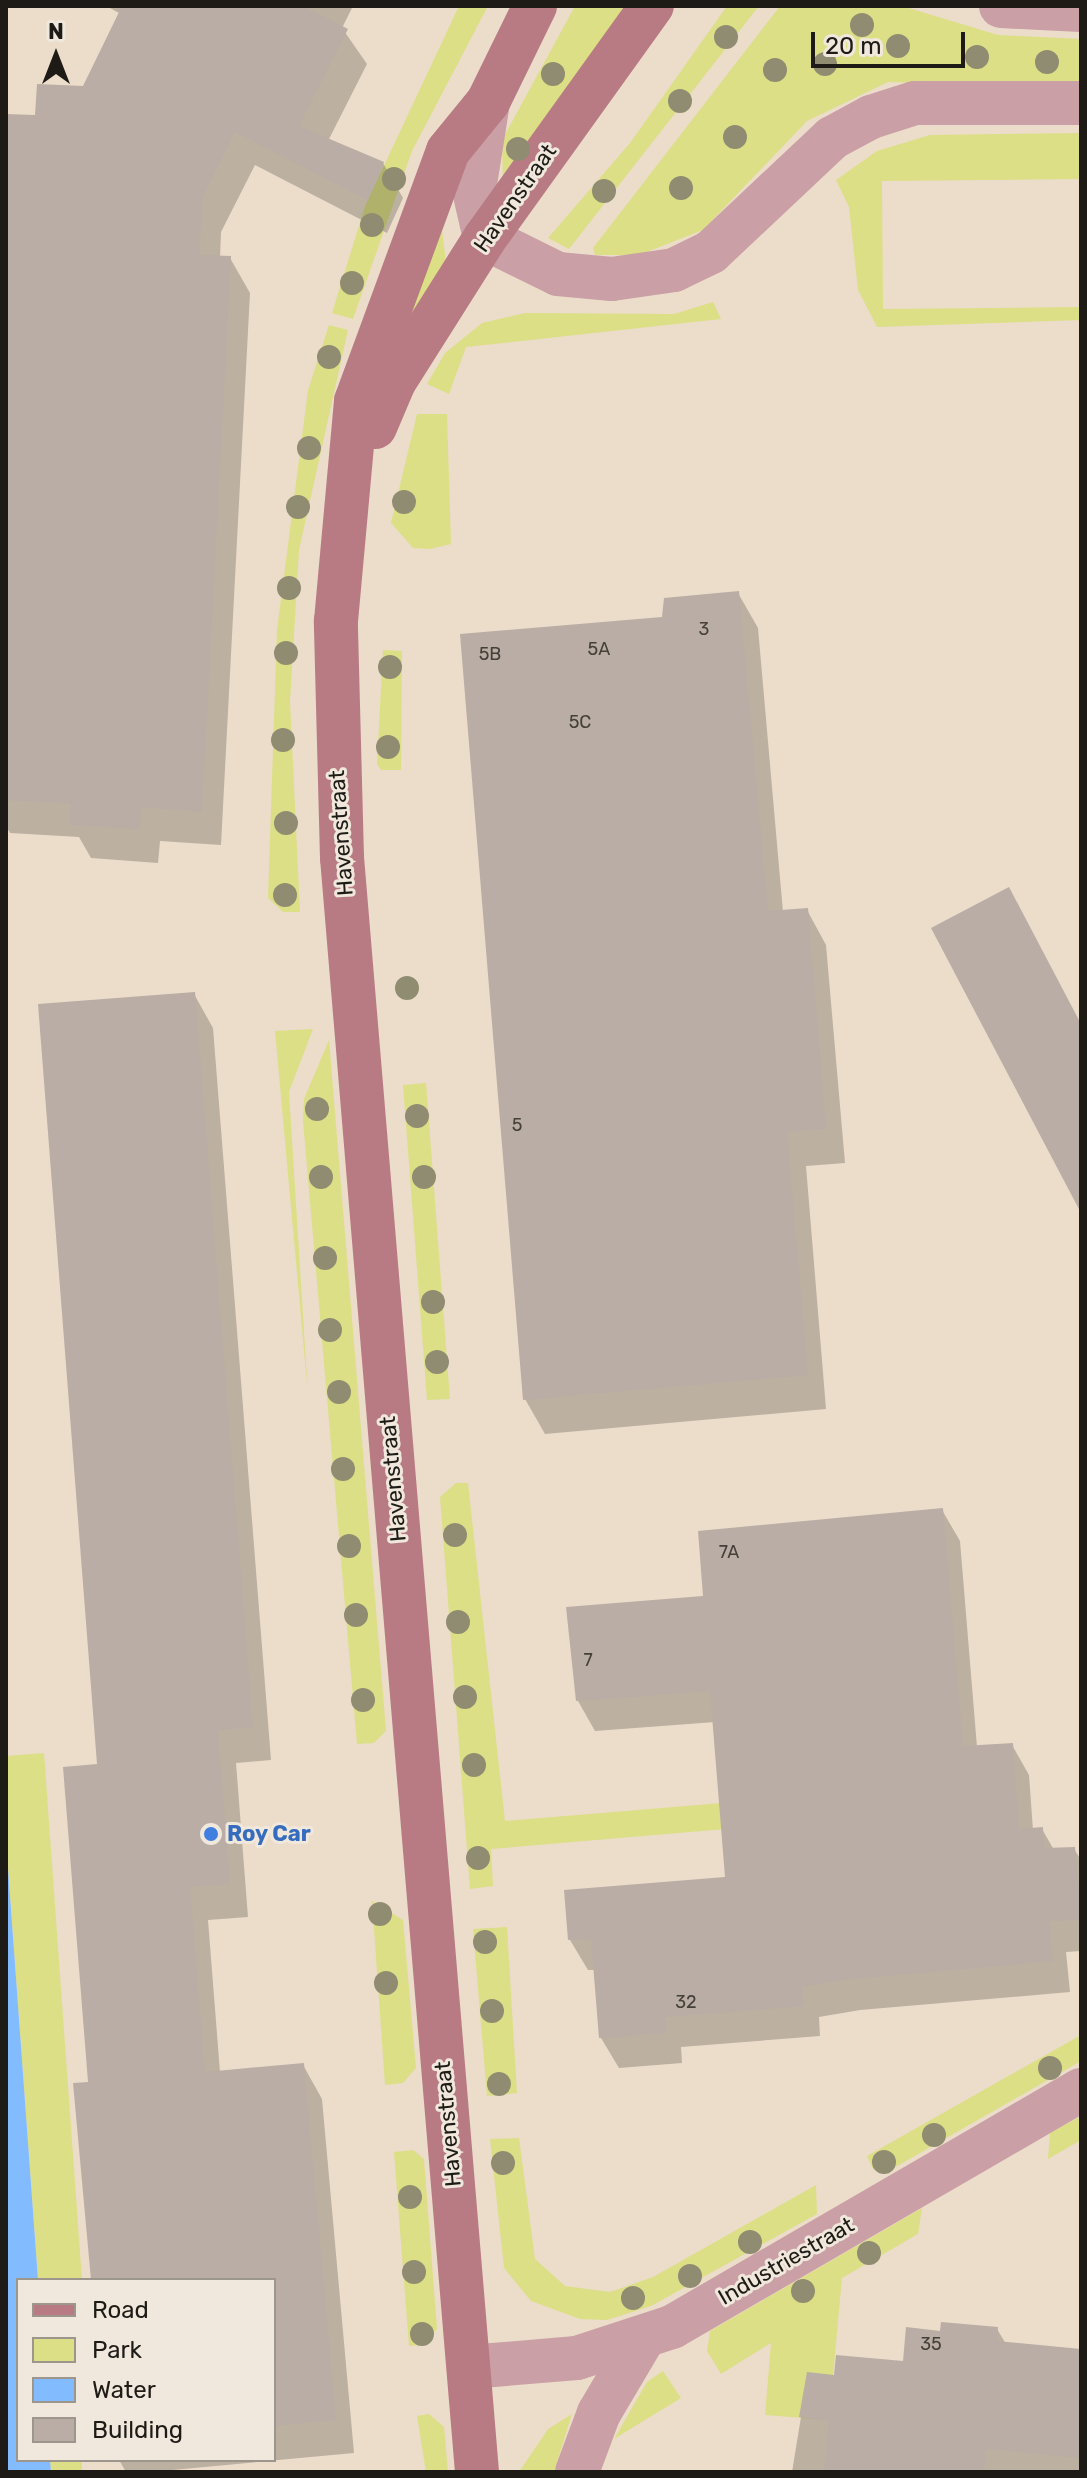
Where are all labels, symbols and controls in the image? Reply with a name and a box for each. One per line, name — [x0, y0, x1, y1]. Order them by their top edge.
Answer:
north arrow — [16, 16, 96, 96]
scale bar — [815, 16, 969, 66]
text: N — [48, 18, 64, 45]
text: 20 m — [825, 32, 882, 60]
street label: Havenstraat — [468, 139, 562, 257]
house number: 3 — [699, 618, 709, 640]
house number: 5A — [588, 638, 610, 660]
house number: 5B — [479, 643, 501, 665]
house number: 5C — [569, 711, 591, 733]
street label: Havenstraat — [323, 769, 359, 897]
house number: 5 — [512, 1114, 522, 1136]
street label: Havenstraat — [374, 1415, 412, 1543]
house number: 7A — [719, 1541, 739, 1563]
house number: 7 — [583, 1649, 593, 1671]
place label: Roy Car — [227, 1821, 311, 1847]
marker: Roy Car — [202, 1825, 220, 1843]
house number: 32 — [675, 1991, 697, 2013]
street label: Havenstraat — [429, 2060, 467, 2188]
street label: Industriestraat — [713, 2212, 859, 2310]
legend — [16, 2278, 276, 2462]
text: Road — [92, 2296, 149, 2324]
house number: 35 — [920, 2333, 942, 2355]
text: Park — [92, 2336, 142, 2364]
text: Water — [92, 2376, 156, 2404]
text: Building — [92, 2416, 183, 2444]

